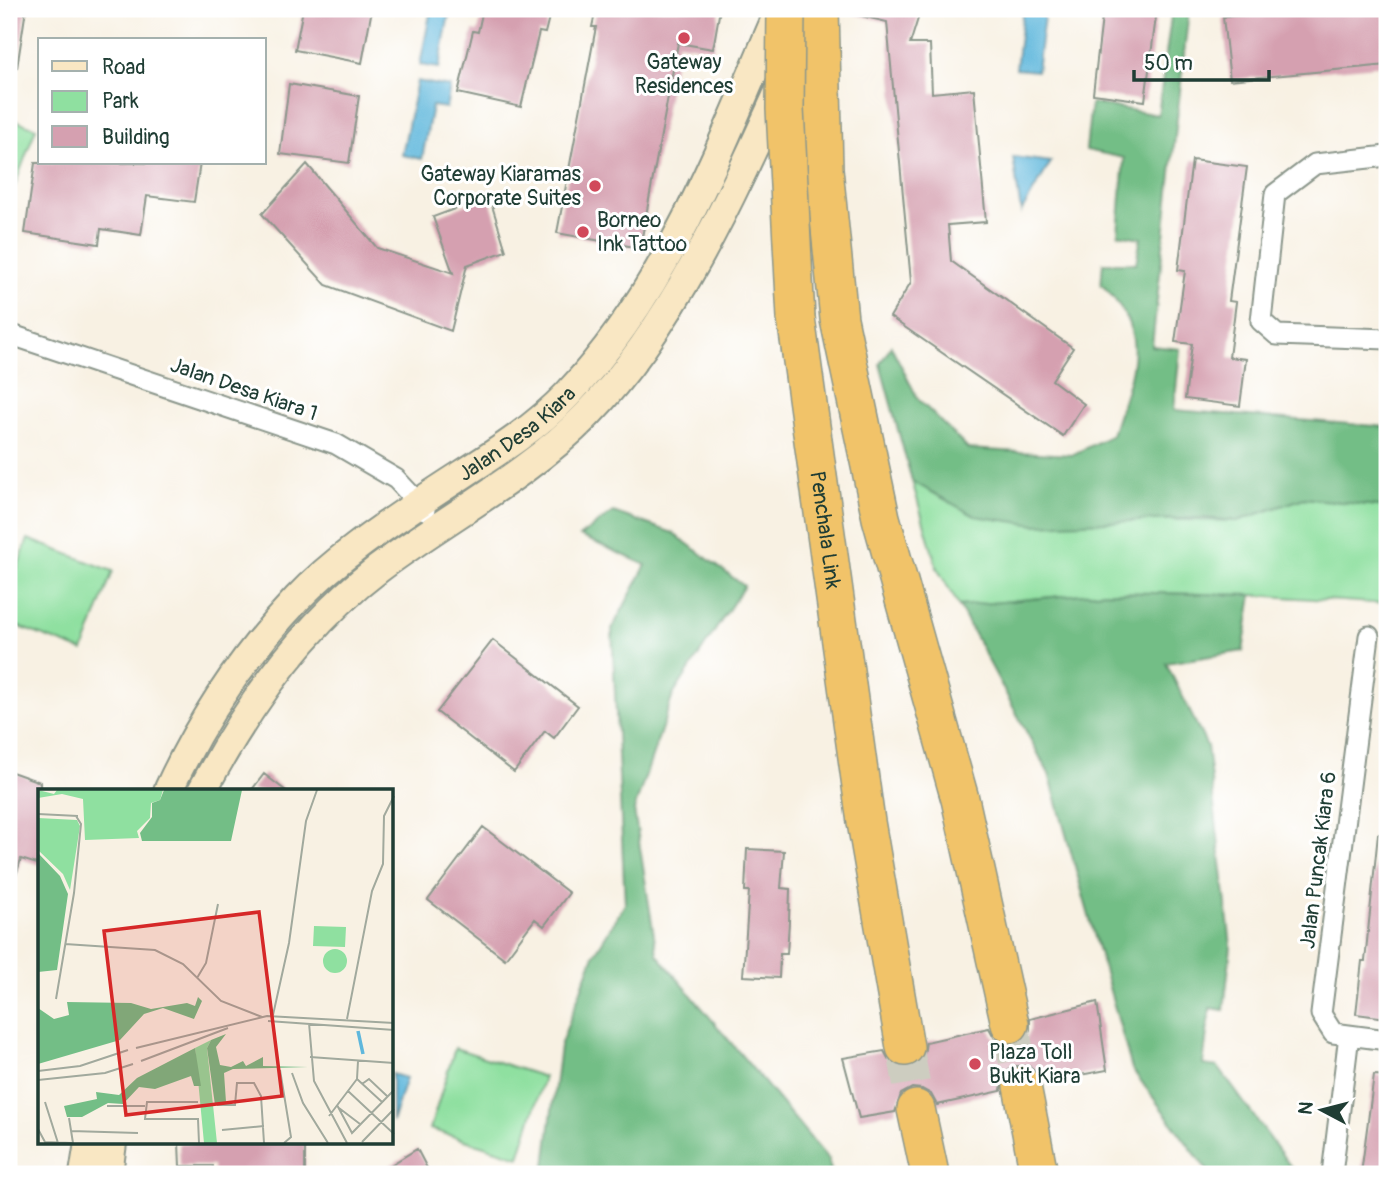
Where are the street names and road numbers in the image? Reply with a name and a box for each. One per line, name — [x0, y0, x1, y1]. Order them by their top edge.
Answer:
street label: Jalan Desa Kiara 1 — [167, 352, 321, 427]
street label: Jalan Desa Kiara — [453, 381, 582, 488]
street label: Penchala Link — [803, 469, 847, 591]
street label: Jalan Puncak Kiara 6 — [1294, 770, 1343, 950]

